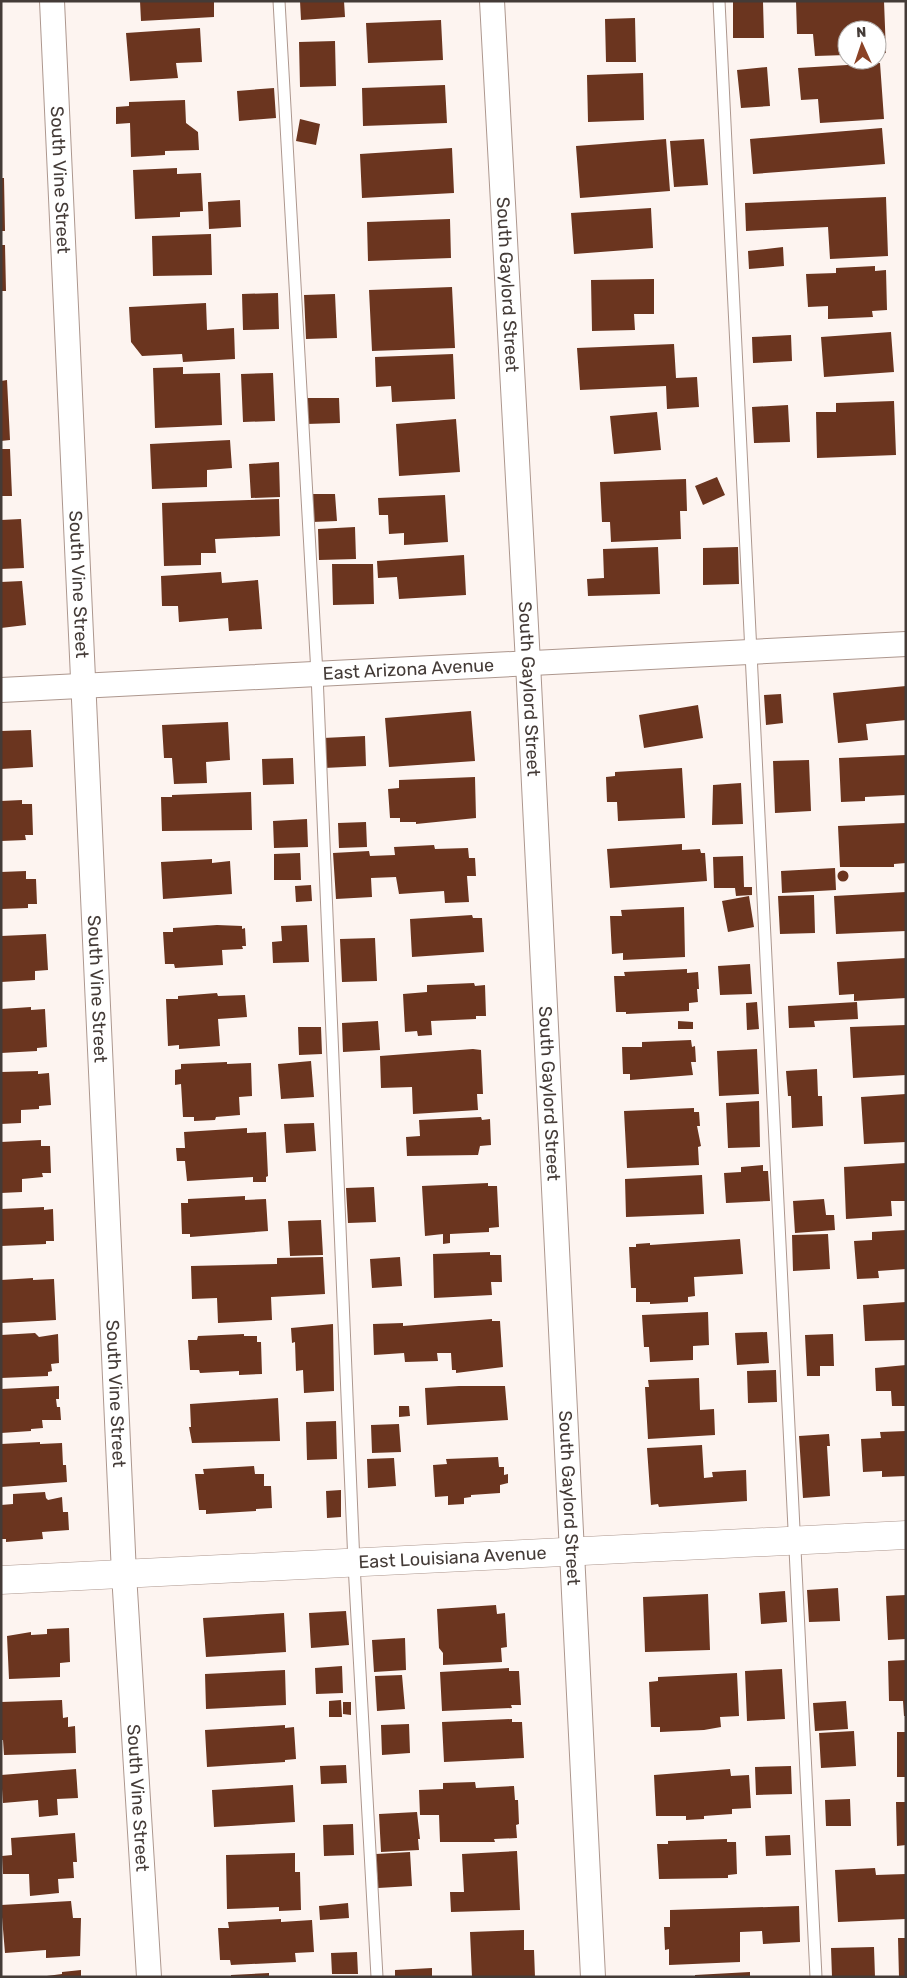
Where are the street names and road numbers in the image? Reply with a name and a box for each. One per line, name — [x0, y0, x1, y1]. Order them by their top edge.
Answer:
street label: South Vine Street — [46, 105, 75, 254]
street label: South Gaylord Street — [492, 196, 523, 373]
street label: South Vine Street — [64, 510, 93, 659]
street label: South Gaylord Street — [514, 601, 545, 777]
street label: East Arizona Avenue — [322, 654, 495, 685]
street label: South Vine Street — [83, 915, 112, 1063]
street label: South Gaylord Street — [534, 1005, 565, 1182]
street label: South Vine Street — [101, 1319, 130, 1468]
street label: South Gaylord Street — [554, 1410, 585, 1586]
street label: East Louisiana Avenue — [358, 1542, 547, 1573]
street label: South Vine Street — [122, 1723, 153, 1872]

